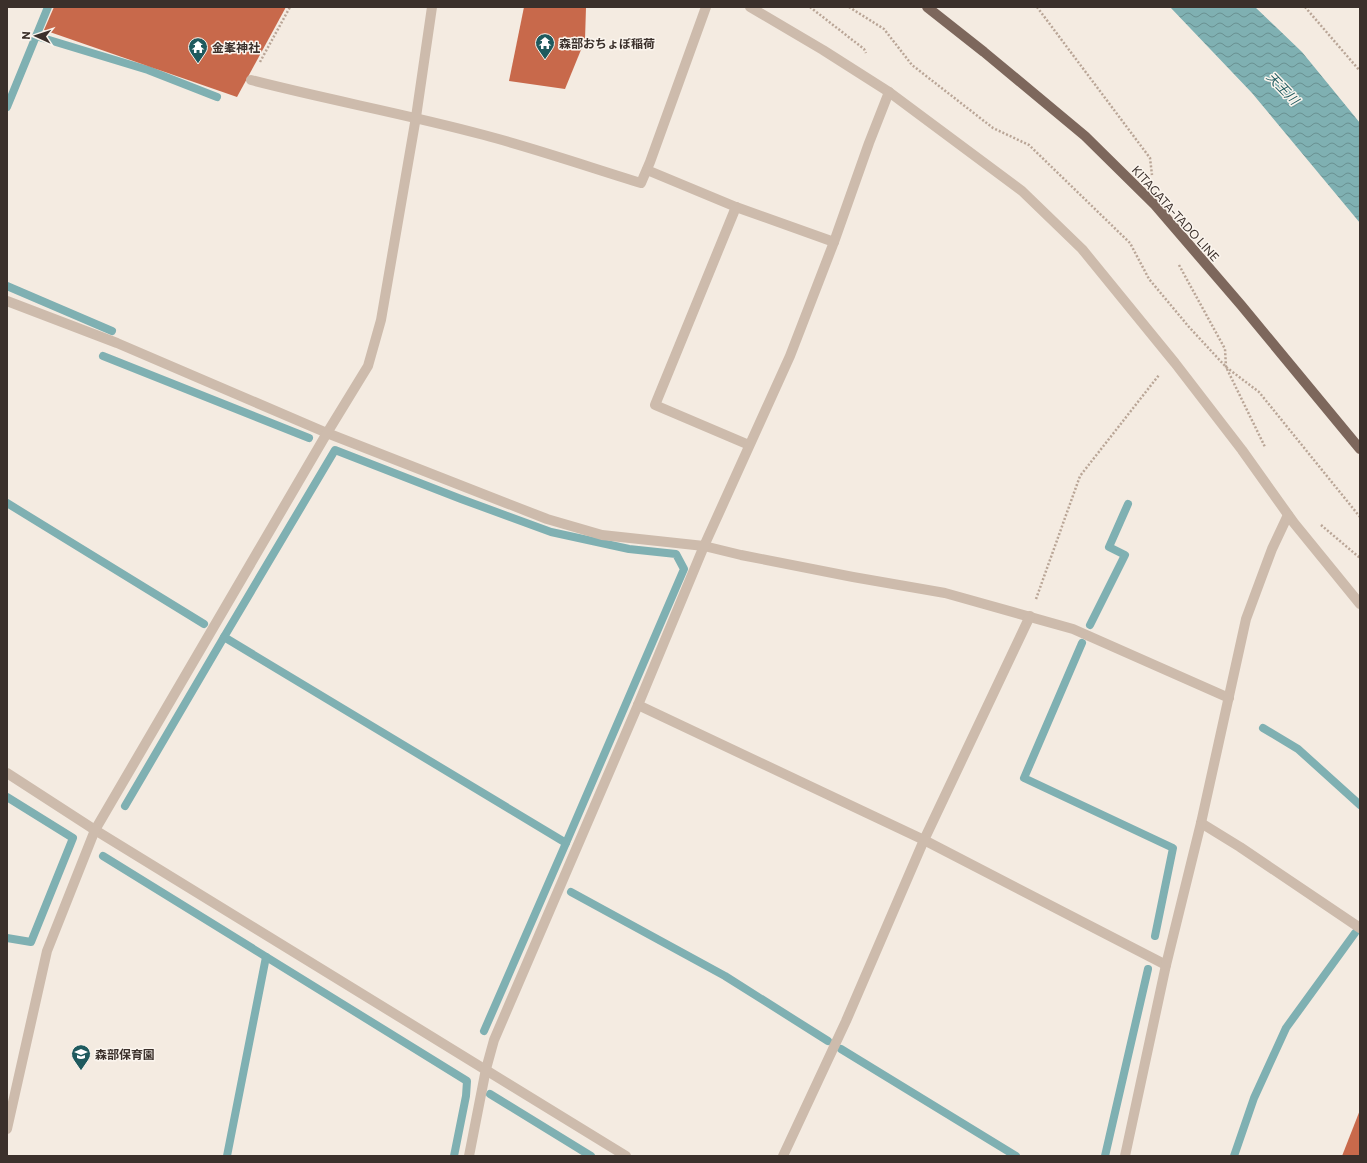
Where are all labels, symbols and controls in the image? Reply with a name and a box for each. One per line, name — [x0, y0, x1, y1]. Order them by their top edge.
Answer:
north arrow — [16, 16, 56, 56]
text: N — [19, 31, 32, 40]
temple icon: 森部おちょぼ稲荷 — [534, 32, 556, 60]
temple icon: 金峯神社 — [187, 36, 209, 64]
place label: 森部おちょぼ稲荷 — [559, 36, 655, 50]
place label: 金峯神社 — [212, 40, 260, 54]
water label: 天王川 — [1264, 68, 1304, 109]
street label: KITAGATA-TADO LINE — [1130, 162, 1222, 264]
school or university icon: 森部保育園 — [70, 1043, 92, 1071]
place label: 森部保育園 — [95, 1047, 155, 1061]

